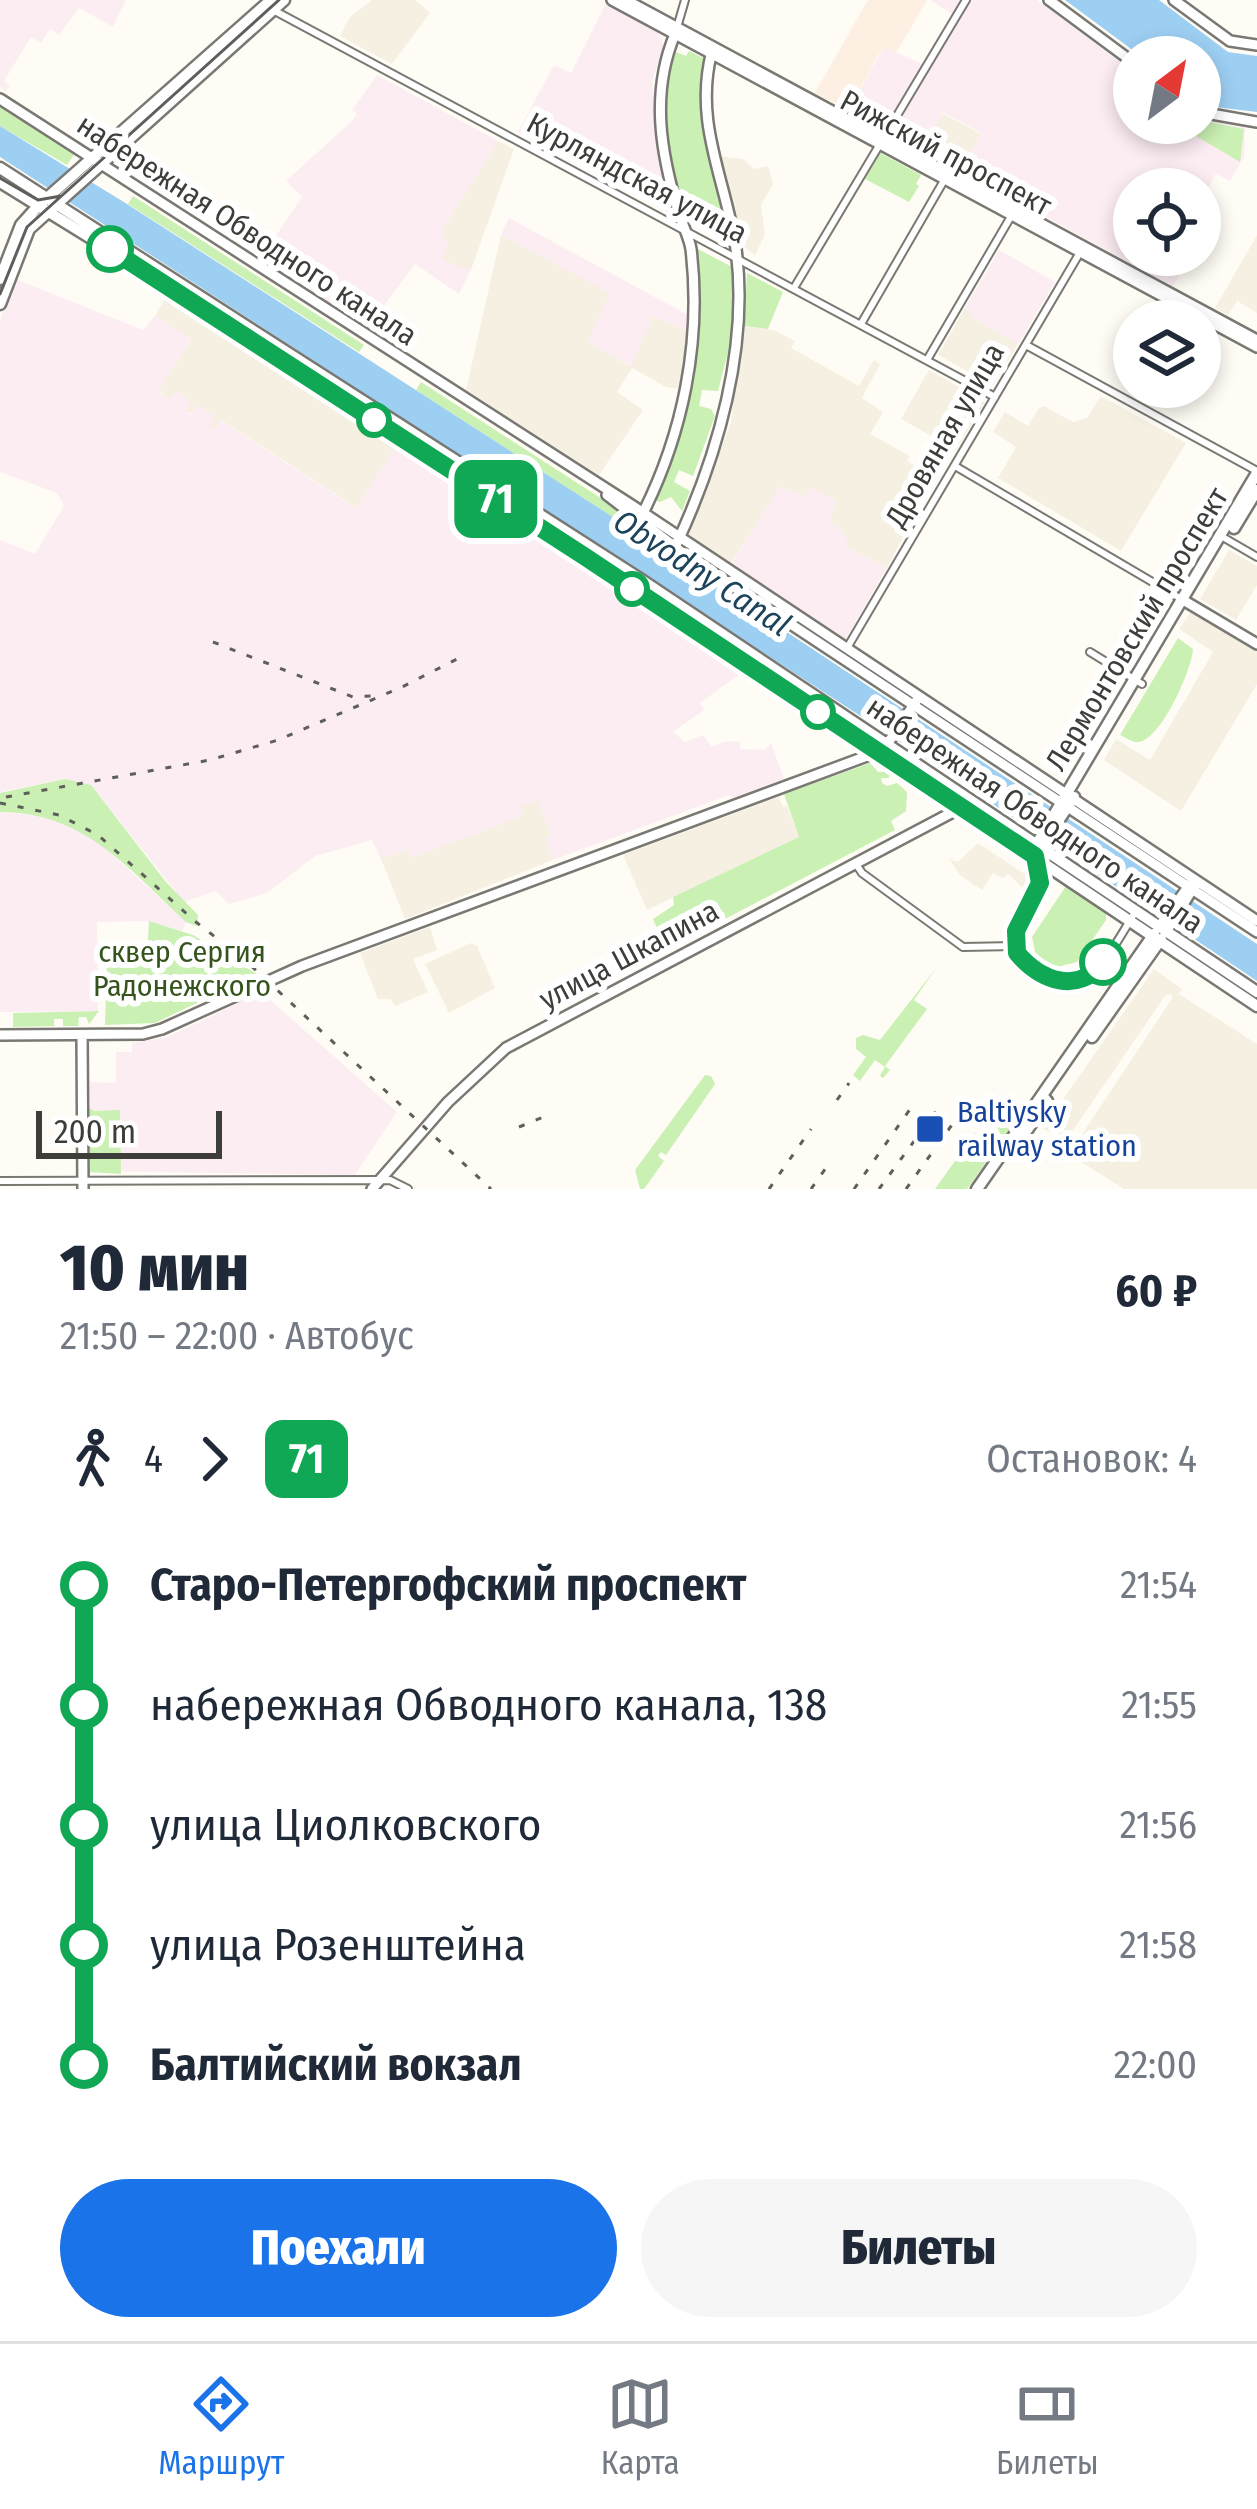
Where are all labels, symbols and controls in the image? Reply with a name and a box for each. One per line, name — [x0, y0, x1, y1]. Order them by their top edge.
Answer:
north arrow — [1113, 36, 1221, 144]
map controls — [1113, 36, 1221, 408]
street label: Рижский проспект — [834, 82, 1058, 224]
street label: Курляндская улица — [521, 105, 753, 251]
street label: набережная Обводного канала — [70, 107, 424, 353]
button: locate — [1113, 168, 1221, 276]
unlabelled marker — [88, 227, 132, 271]
button: layers — [1113, 300, 1221, 408]
street label: Дровяная улица — [877, 337, 1012, 534]
unlabelled marker — [358, 404, 390, 436]
line badge: 71 — [442, 460, 550, 538]
text: 71 — [478, 474, 514, 524]
street label: Лермонтовский проспект — [1038, 480, 1236, 777]
water label: Obvodny Canal — [606, 501, 798, 645]
unlabelled marker — [616, 573, 648, 605]
street label: набережная Обводного канала — [860, 689, 1210, 941]
unlabelled marker — [802, 696, 834, 728]
street label: улица Шкапина — [533, 893, 725, 1017]
park label: сквер Сергия Радонежского — [93, 934, 271, 1004]
unlabelled marker — [1081, 940, 1125, 984]
place label: Baltiysky railway station — [957, 1094, 1137, 1164]
scale bar — [36, 1105, 222, 1158]
text: 200 m — [54, 1112, 136, 1152]
marker: Baltiysky railway station — [914, 1113, 946, 1145]
text: 10 мин — [60, 1228, 249, 1307]
text: 60 ₽ — [1115, 1264, 1197, 1318]
text: 21:50 – 22:00 · Автобус — [60, 1313, 414, 1359]
icon: walk — [60, 1426, 126, 1492]
icon: forward — [181, 1426, 247, 1492]
text: 71 — [289, 1434, 324, 1484]
text: 4 — [144, 1436, 163, 1482]
text: Остановок: 4 — [986, 1436, 1197, 1482]
text: Старо-Петергофский проспект — [150, 1558, 746, 1612]
text: 21:54 — [1120, 1562, 1197, 1608]
text: набережная Обводного канала, 138 — [150, 1678, 827, 1732]
text: 21:55 — [1121, 1682, 1197, 1728]
text: улица Циолковского — [150, 1798, 541, 1852]
text: 21:56 — [1120, 1802, 1197, 1848]
text: улица Розенштейна — [150, 1918, 526, 1972]
text: 21:58 — [1120, 1922, 1197, 1968]
text: Балтийский вокзал — [150, 2038, 522, 2092]
text: 22:00 — [1114, 2042, 1197, 2088]
button: Поехали — [60, 2179, 617, 2317]
button: Билеты — [641, 2179, 1197, 2317]
tab: Маршрут — [158, 2371, 284, 2483]
tab: Карта — [601, 2371, 680, 2483]
tab: Билеты — [996, 2371, 1099, 2483]

